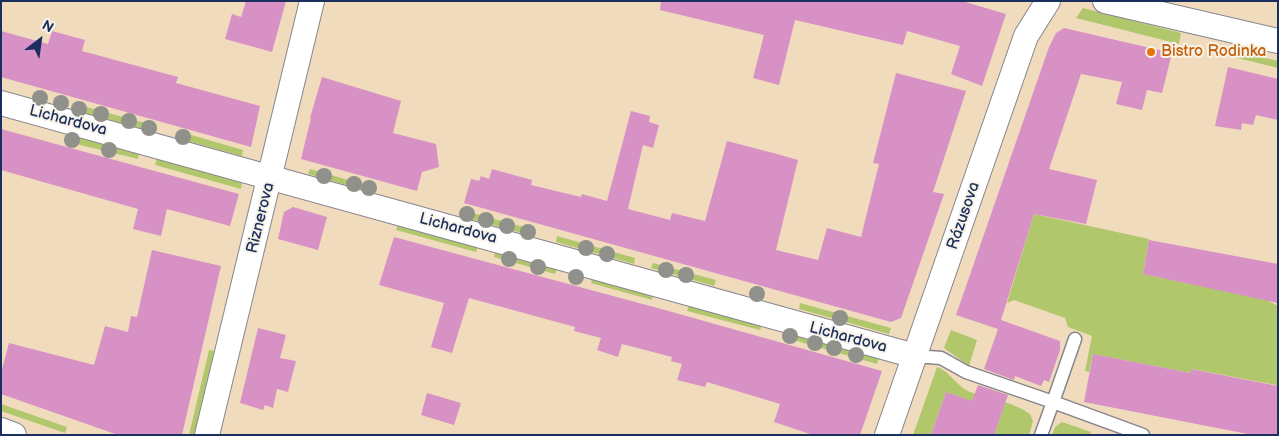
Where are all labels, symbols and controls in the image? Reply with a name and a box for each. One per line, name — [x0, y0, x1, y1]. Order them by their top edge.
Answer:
north arrow — [15, 15, 65, 65]
text: N — [39, 17, 57, 37]
place label: Bistro Rodinka — [1161, 42, 1266, 62]
marker: Bistro Rodinka — [1145, 46, 1157, 58]
street label: Lichardova — [27, 101, 109, 141]
street label: Rázusova — [943, 180, 985, 252]
street label: Riznerova — [243, 181, 279, 255]
street label: Lichardova — [417, 209, 499, 249]
street label: Lichardova — [807, 318, 889, 358]

